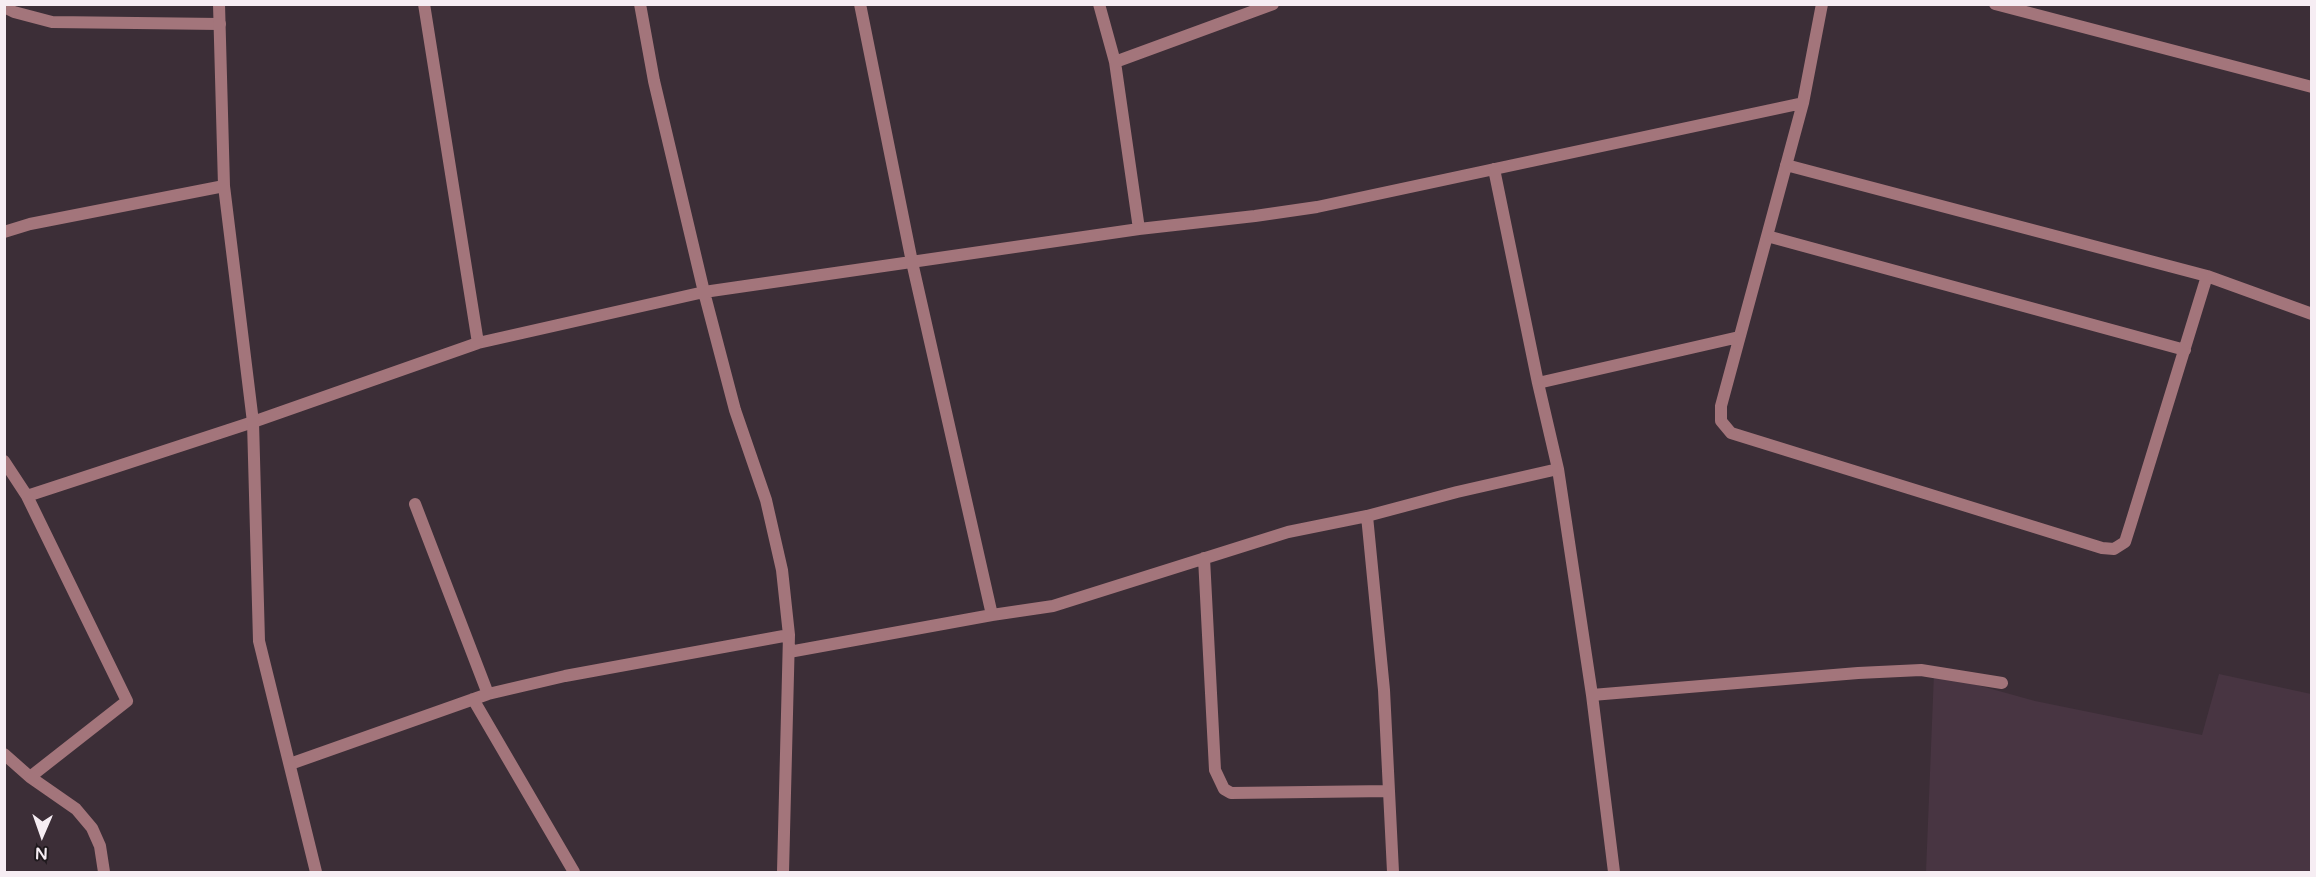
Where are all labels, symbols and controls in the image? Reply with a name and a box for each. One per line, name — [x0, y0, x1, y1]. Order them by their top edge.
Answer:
north arrow — [12, 805, 72, 865]
text: N — [35, 843, 48, 863]

